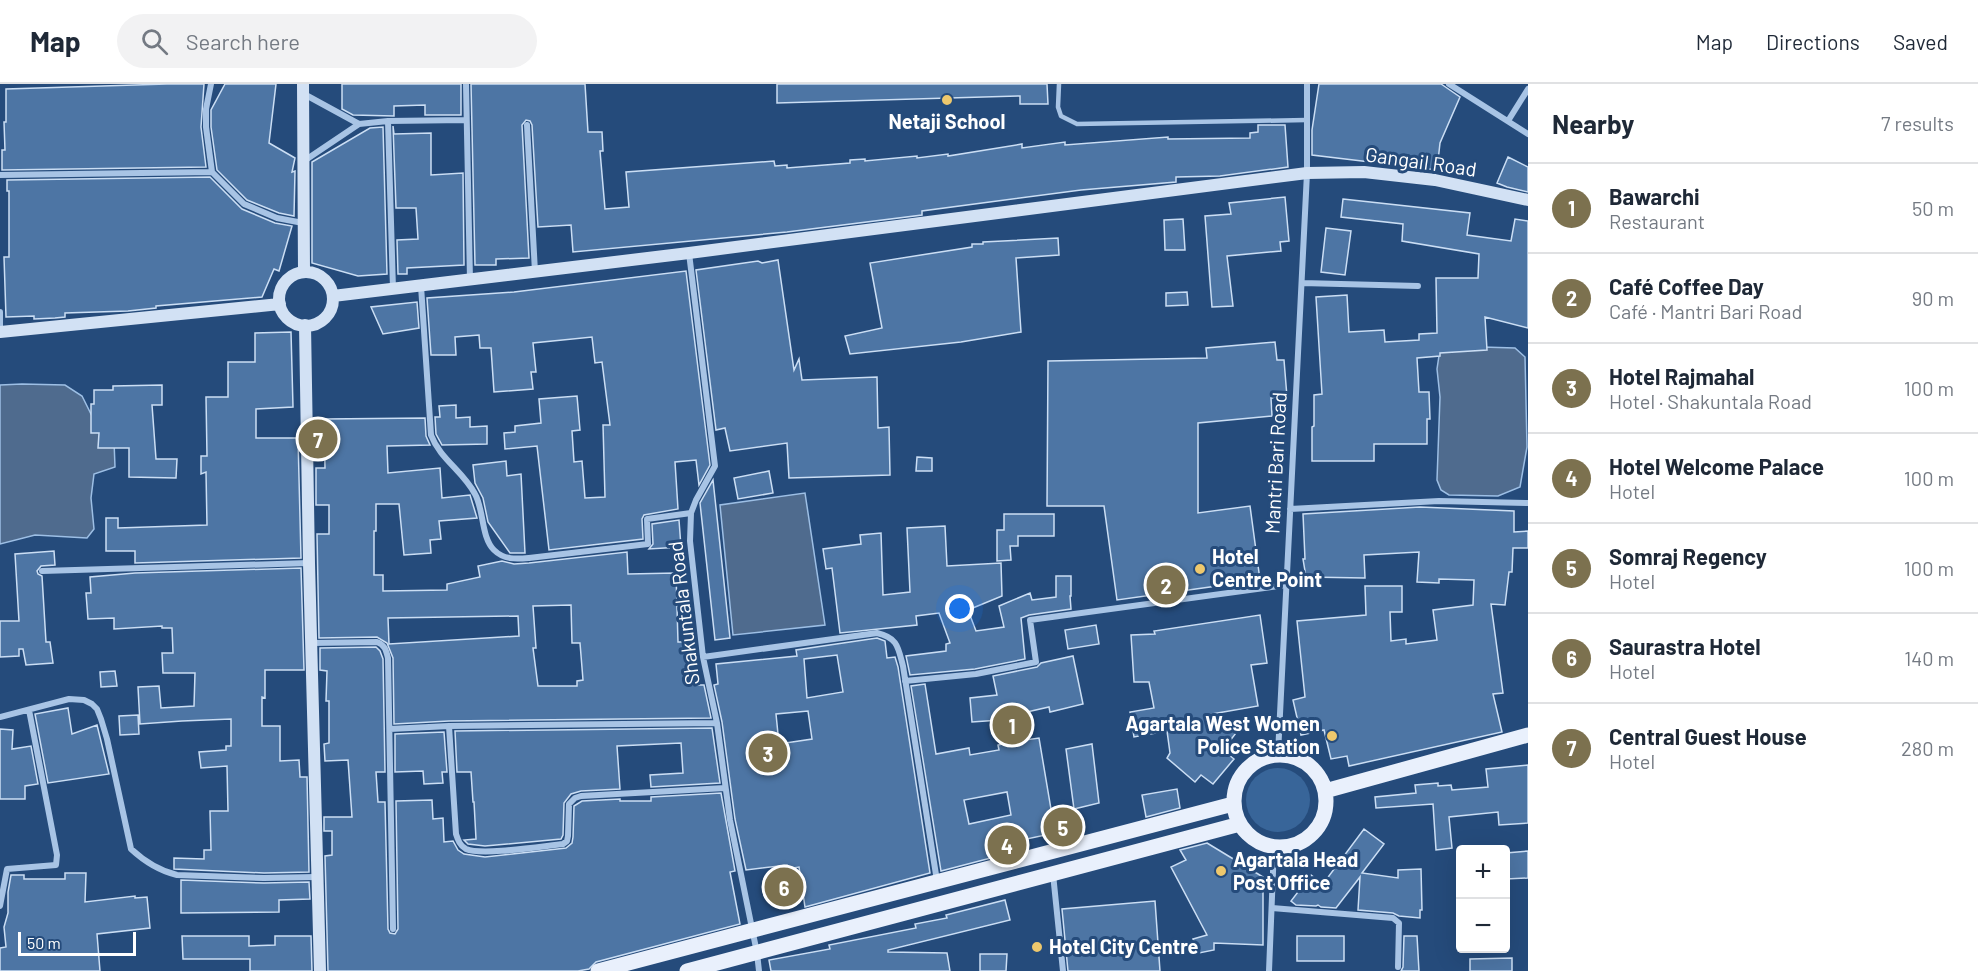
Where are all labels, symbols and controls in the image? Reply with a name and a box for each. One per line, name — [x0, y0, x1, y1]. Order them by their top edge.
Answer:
search box — [117, 14, 537, 68]
text: Map — [30, 24, 81, 58]
icon: search — [138, 25, 171, 58]
text: Search here — [186, 28, 300, 54]
text: Map — [1696, 29, 1733, 54]
text: Directions — [1766, 29, 1860, 54]
text: Saved — [1893, 29, 1948, 54]
marker: Netaji School — [940, 93, 954, 107]
text: Nearby — [1552, 108, 1634, 139]
place label: Netaji School — [889, 109, 1006, 133]
text: 7 results — [1881, 111, 1954, 135]
street label: Gangail Road — [1364, 141, 1478, 181]
text: Bawarchi — [1609, 183, 1700, 209]
text: 1 — [1568, 196, 1575, 220]
text: 50 m — [1912, 196, 1954, 220]
text: Restaurant — [1609, 209, 1705, 233]
text: Café Coffee Day — [1609, 273, 1764, 299]
text: 2 — [1566, 286, 1577, 310]
text: 90 m — [1912, 286, 1954, 310]
text: Café · Mantri Bari Road — [1609, 299, 1802, 323]
text: Hotel Rajmahal — [1609, 363, 1754, 389]
text: 3 — [1566, 376, 1577, 400]
text: 100 m — [1904, 376, 1954, 400]
text: Hotel · Shakuntala Road — [1609, 389, 1812, 413]
street label: Mantri Bari Road — [1259, 391, 1291, 535]
pin: 7 — [298, 416, 338, 462]
text: Hotel Welcome Palace — [1609, 453, 1824, 479]
text: 4 — [1565, 466, 1578, 490]
text: 100 m — [1904, 466, 1954, 490]
text: Hotel — [1609, 479, 1655, 503]
street label: Shakuntala Road — [662, 540, 704, 686]
text: Somraj Regency — [1609, 543, 1767, 569]
place label: Hotel Centre Point — [1212, 544, 1322, 591]
text: 5 — [1566, 556, 1577, 580]
text: 100 m — [1904, 556, 1954, 580]
pin: 2 — [1146, 562, 1186, 608]
marker: Hotel Centre Point — [1193, 562, 1207, 576]
text: Hotel — [1609, 569, 1655, 593]
your location — [945, 594, 974, 623]
text: Saurastra Hotel — [1609, 633, 1761, 659]
text: 6 — [1566, 646, 1577, 670]
text: 140 m — [1904, 646, 1954, 670]
text: Hotel — [1609, 659, 1655, 683]
pin: 1 — [992, 702, 1032, 748]
place label: Agartala West Women Police Station — [1125, 711, 1320, 758]
text: Central Guest House — [1609, 723, 1807, 749]
marker: Agartala West Women Police Station — [1325, 729, 1339, 743]
pin: 3 — [748, 730, 788, 776]
text: 7 — [1567, 736, 1576, 760]
text: 280 m — [1901, 736, 1954, 760]
text: Hotel — [1609, 749, 1655, 773]
pin: 5 — [1044, 804, 1082, 850]
pin: 4 — [988, 822, 1026, 867]
map controls — [1456, 845, 1510, 953]
button: + — [1456, 845, 1510, 899]
place label: Agartala Head Post Office — [1233, 847, 1358, 894]
pin: 6 — [764, 864, 804, 910]
marker: Agartala Head Post Office — [1214, 864, 1228, 878]
button: − — [1456, 899, 1510, 953]
scale bar — [18, 929, 136, 956]
text: 50 m — [27, 933, 61, 952]
place label: Hotel City Centre — [1049, 934, 1199, 958]
marker: Hotel City Centre — [1030, 940, 1044, 954]

